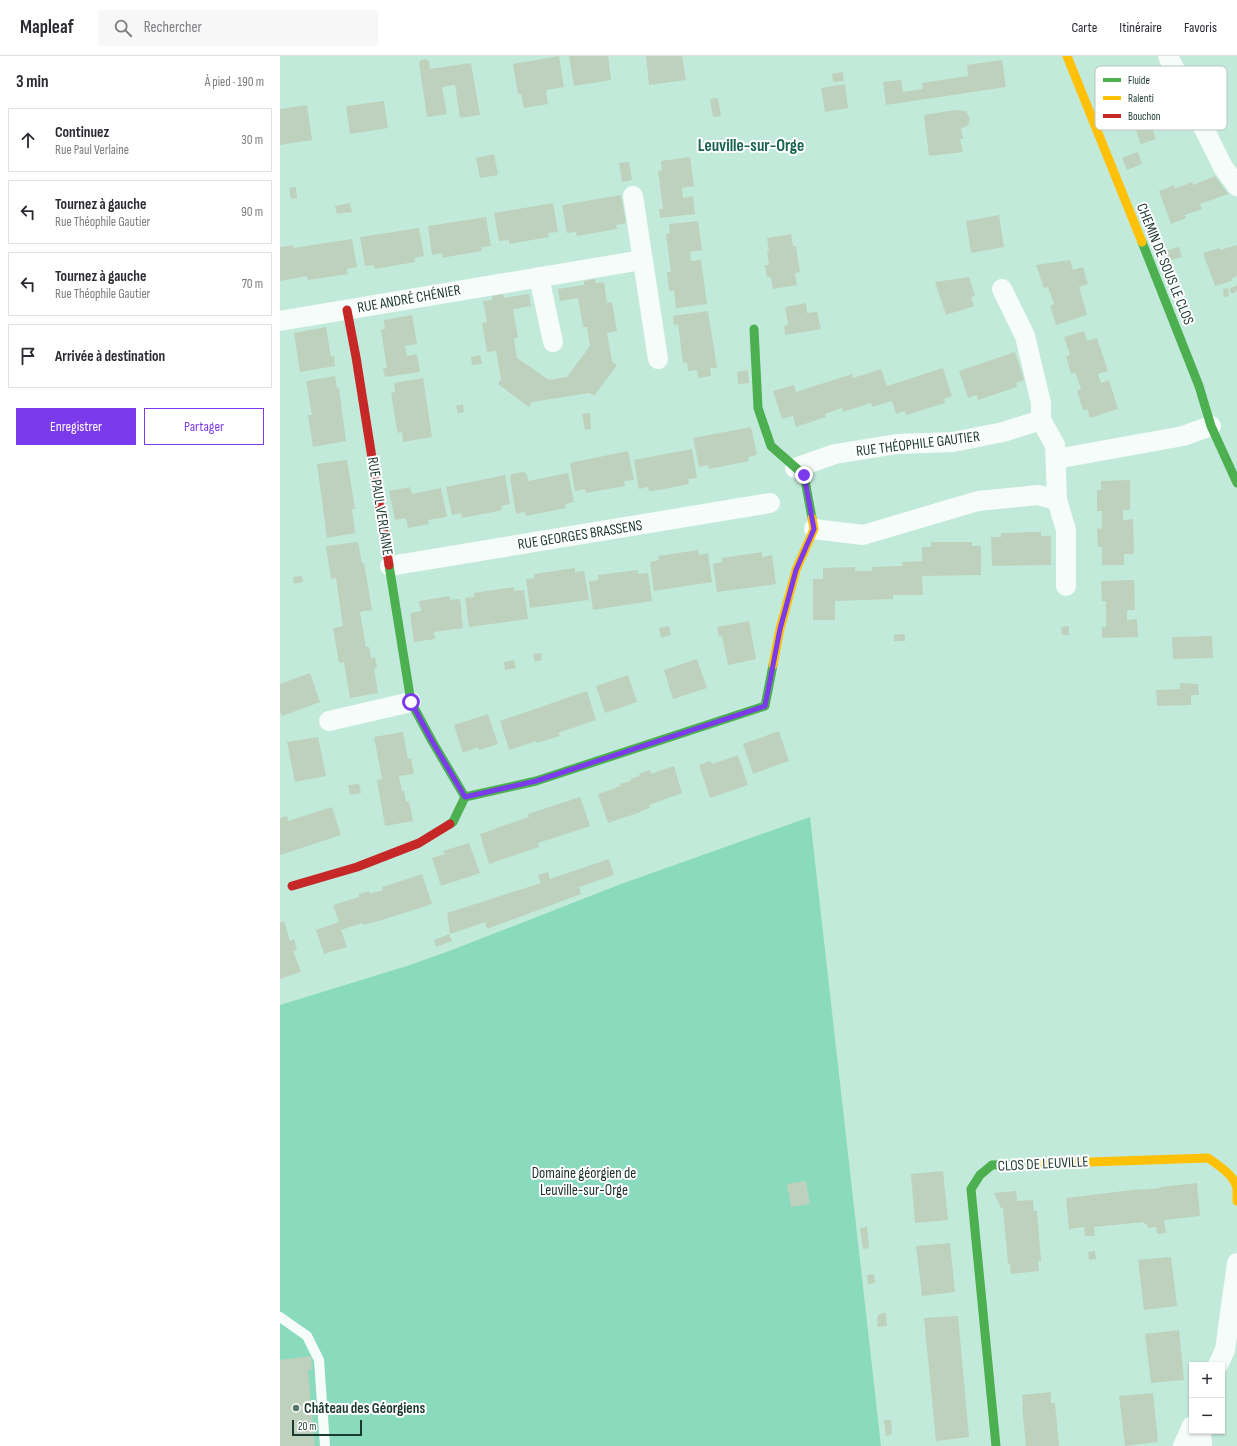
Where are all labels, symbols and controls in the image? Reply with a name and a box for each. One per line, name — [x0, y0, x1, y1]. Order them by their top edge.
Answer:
search box — [98, 10, 378, 46]
text: Mapleaf — [20, 16, 74, 39]
icon: search — [112, 17, 134, 39]
text: Rechercher — [144, 18, 202, 37]
text: Carte — [1071, 19, 1097, 36]
text: Itinéraire — [1119, 19, 1162, 36]
text: Favoris — [1184, 19, 1217, 36]
legend — [1095, 66, 1227, 130]
text: 3 min — [16, 72, 49, 92]
text: À pied · 190 m — [205, 74, 264, 90]
text: Fluide — [1128, 74, 1150, 87]
text: Ralenti — [1128, 92, 1154, 105]
text: Bouchon — [1128, 110, 1161, 123]
text: Continuez — [55, 123, 109, 142]
icon: ahead — [17, 129, 39, 151]
text: 30 m — [241, 132, 263, 148]
district label: Leuville-sur-Orge — [698, 136, 804, 156]
text: Rue Paul Verlaine — [55, 142, 129, 158]
text: Tournez à gauche — [55, 195, 146, 214]
street label: CHEMIN DE SOUS LE CLOS — [1132, 200, 1198, 328]
icon: left — [17, 201, 39, 223]
text: 90 m — [241, 204, 263, 220]
text: Rue Théophile Gautier — [55, 214, 150, 230]
text: Tournez à gauche — [55, 267, 146, 286]
icon: left — [17, 273, 39, 295]
text: 70 m — [242, 276, 263, 292]
street label: RUE ANDRÉ CHÉNIER — [356, 281, 462, 317]
text: Rue Théophile Gautier — [55, 286, 150, 302]
icon: arrive — [17, 345, 39, 367]
text: Arrivée à destination — [55, 347, 165, 366]
button: Enregistrer — [16, 408, 136, 445]
button: Partager — [144, 408, 264, 445]
street label: RUE THÉOPHILE GAUTIER — [855, 427, 981, 461]
street label: RUE PAUL VERLAINE — [363, 455, 397, 557]
route end — [795, 466, 813, 484]
street label: RUE GEORGES BRASSENS — [516, 516, 644, 554]
route start — [402, 693, 420, 711]
street label: CLOS DE LEUVILLE — [997, 1152, 1089, 1176]
park label: Domaine géorgien de Leuville-sur-Orge — [532, 1164, 636, 1200]
map controls — [1189, 1362, 1225, 1434]
button: + — [1189, 1362, 1225, 1398]
button: − — [1189, 1398, 1225, 1434]
place label: Château des Géorgiens — [304, 1399, 425, 1418]
marker: Château des Géorgiens — [291, 1403, 301, 1413]
scale bar — [292, 1418, 362, 1437]
text: 20 m — [298, 1420, 316, 1433]

